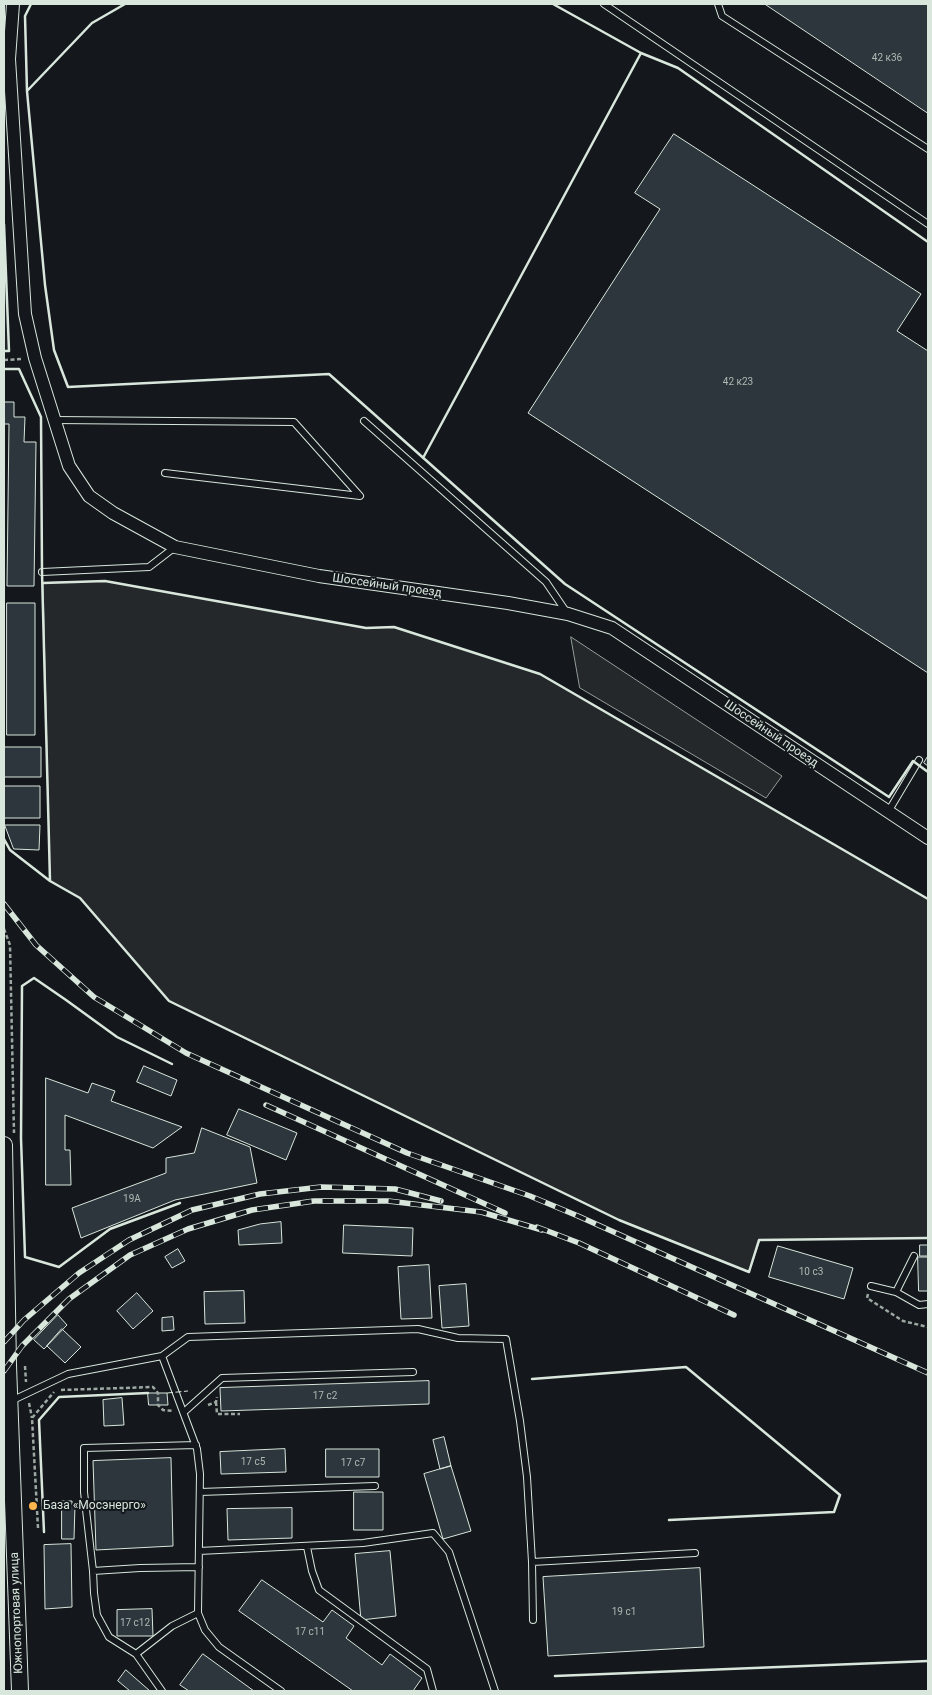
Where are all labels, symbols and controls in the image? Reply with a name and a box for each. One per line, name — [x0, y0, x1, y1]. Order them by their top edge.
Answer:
house number: 42 к36 — [872, 52, 902, 64]
house number: 42 к23 — [723, 376, 753, 388]
street label: Шоссейный проезд — [331, 571, 443, 601]
street label: Шоссейный проезд — [721, 697, 821, 771]
house number: 19А — [123, 1193, 141, 1205]
house number: 10 c3 — [799, 1266, 823, 1278]
house number: 17 с2 — [313, 1390, 337, 1402]
house number: 17 с5 — [241, 1456, 265, 1468]
house number: 17 с7 — [341, 1457, 365, 1469]
place label: База «Мосэнерго» — [43, 1499, 146, 1513]
marker: База «Мосэнерго» — [27, 1500, 39, 1512]
street label: Южнопортовая улица — [8, 1552, 26, 1674]
house number: 19 с1 — [612, 1606, 636, 1618]
house number: 17 с12 — [120, 1617, 150, 1629]
house number: 17 с11 — [295, 1626, 325, 1638]

